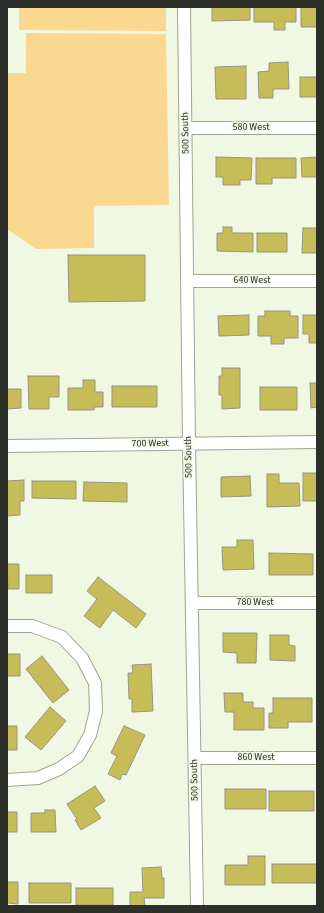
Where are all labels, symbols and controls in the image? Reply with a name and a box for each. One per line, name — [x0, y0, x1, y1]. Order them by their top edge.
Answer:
street label: 500 South — [180, 112, 192, 154]
street label: 580 West — [232, 122, 270, 134]
street label: 640 West — [233, 275, 271, 287]
street label: 500 South — [183, 436, 195, 478]
street label: 700 West — [131, 438, 169, 450]
street label: 780 West — [236, 597, 274, 609]
street label: 860 West — [237, 752, 275, 764]
street label: 500 South — [189, 759, 201, 801]

